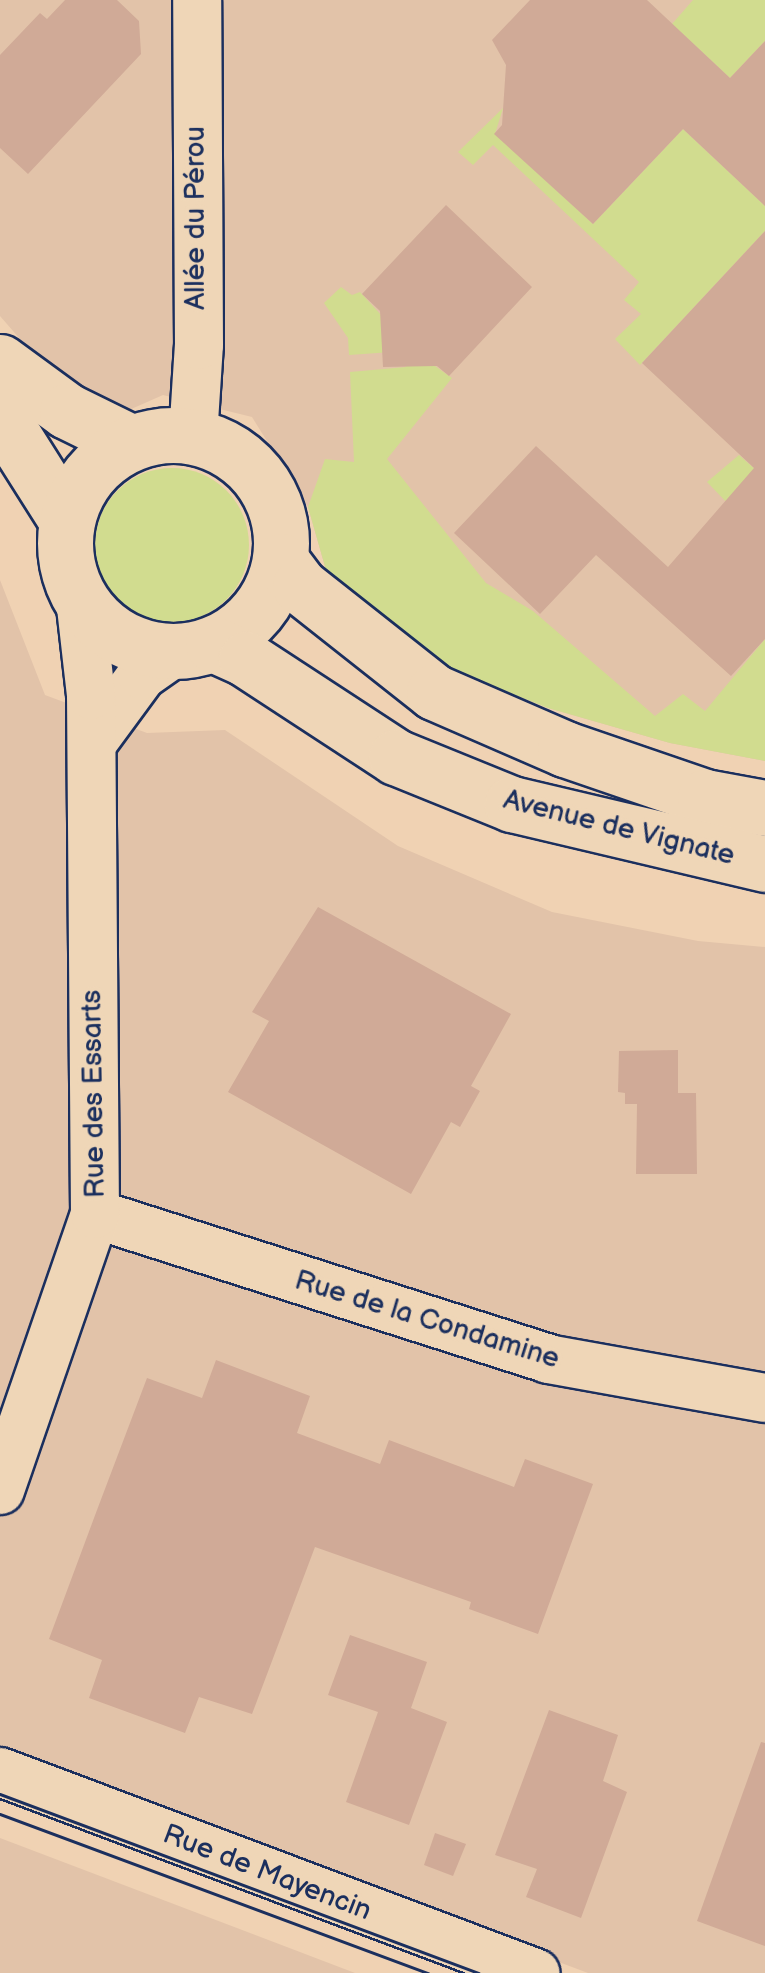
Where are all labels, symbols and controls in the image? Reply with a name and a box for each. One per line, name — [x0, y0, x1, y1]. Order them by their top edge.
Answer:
street label: Allée du Pérou — [179, 126, 213, 310]
street label: Avenue de Vignate — [500, 783, 738, 873]
street label: Rue des Essarts — [75, 990, 113, 1198]
street label: Rue de la Condamine — [291, 1264, 563, 1376]
street label: Rue de Mayencin — [158, 1818, 376, 1928]

